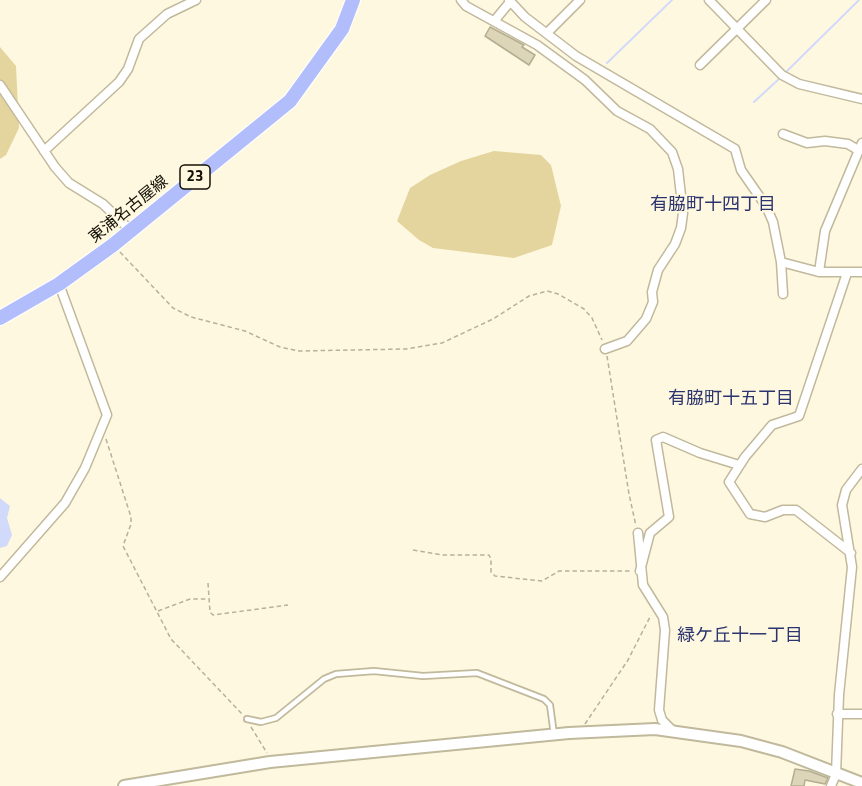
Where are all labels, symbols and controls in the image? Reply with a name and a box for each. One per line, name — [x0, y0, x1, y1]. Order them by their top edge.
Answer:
road number: 23 — [180, 165, 210, 189]
street label: 東浦名古屋線 — [86, 172, 172, 248]
district label: 有脇町十四丁目 — [650, 195, 776, 217]
district label: 有脇町十五丁目 — [668, 389, 794, 411]
district label: 緑ケ丘十一丁目 — [677, 626, 803, 648]

